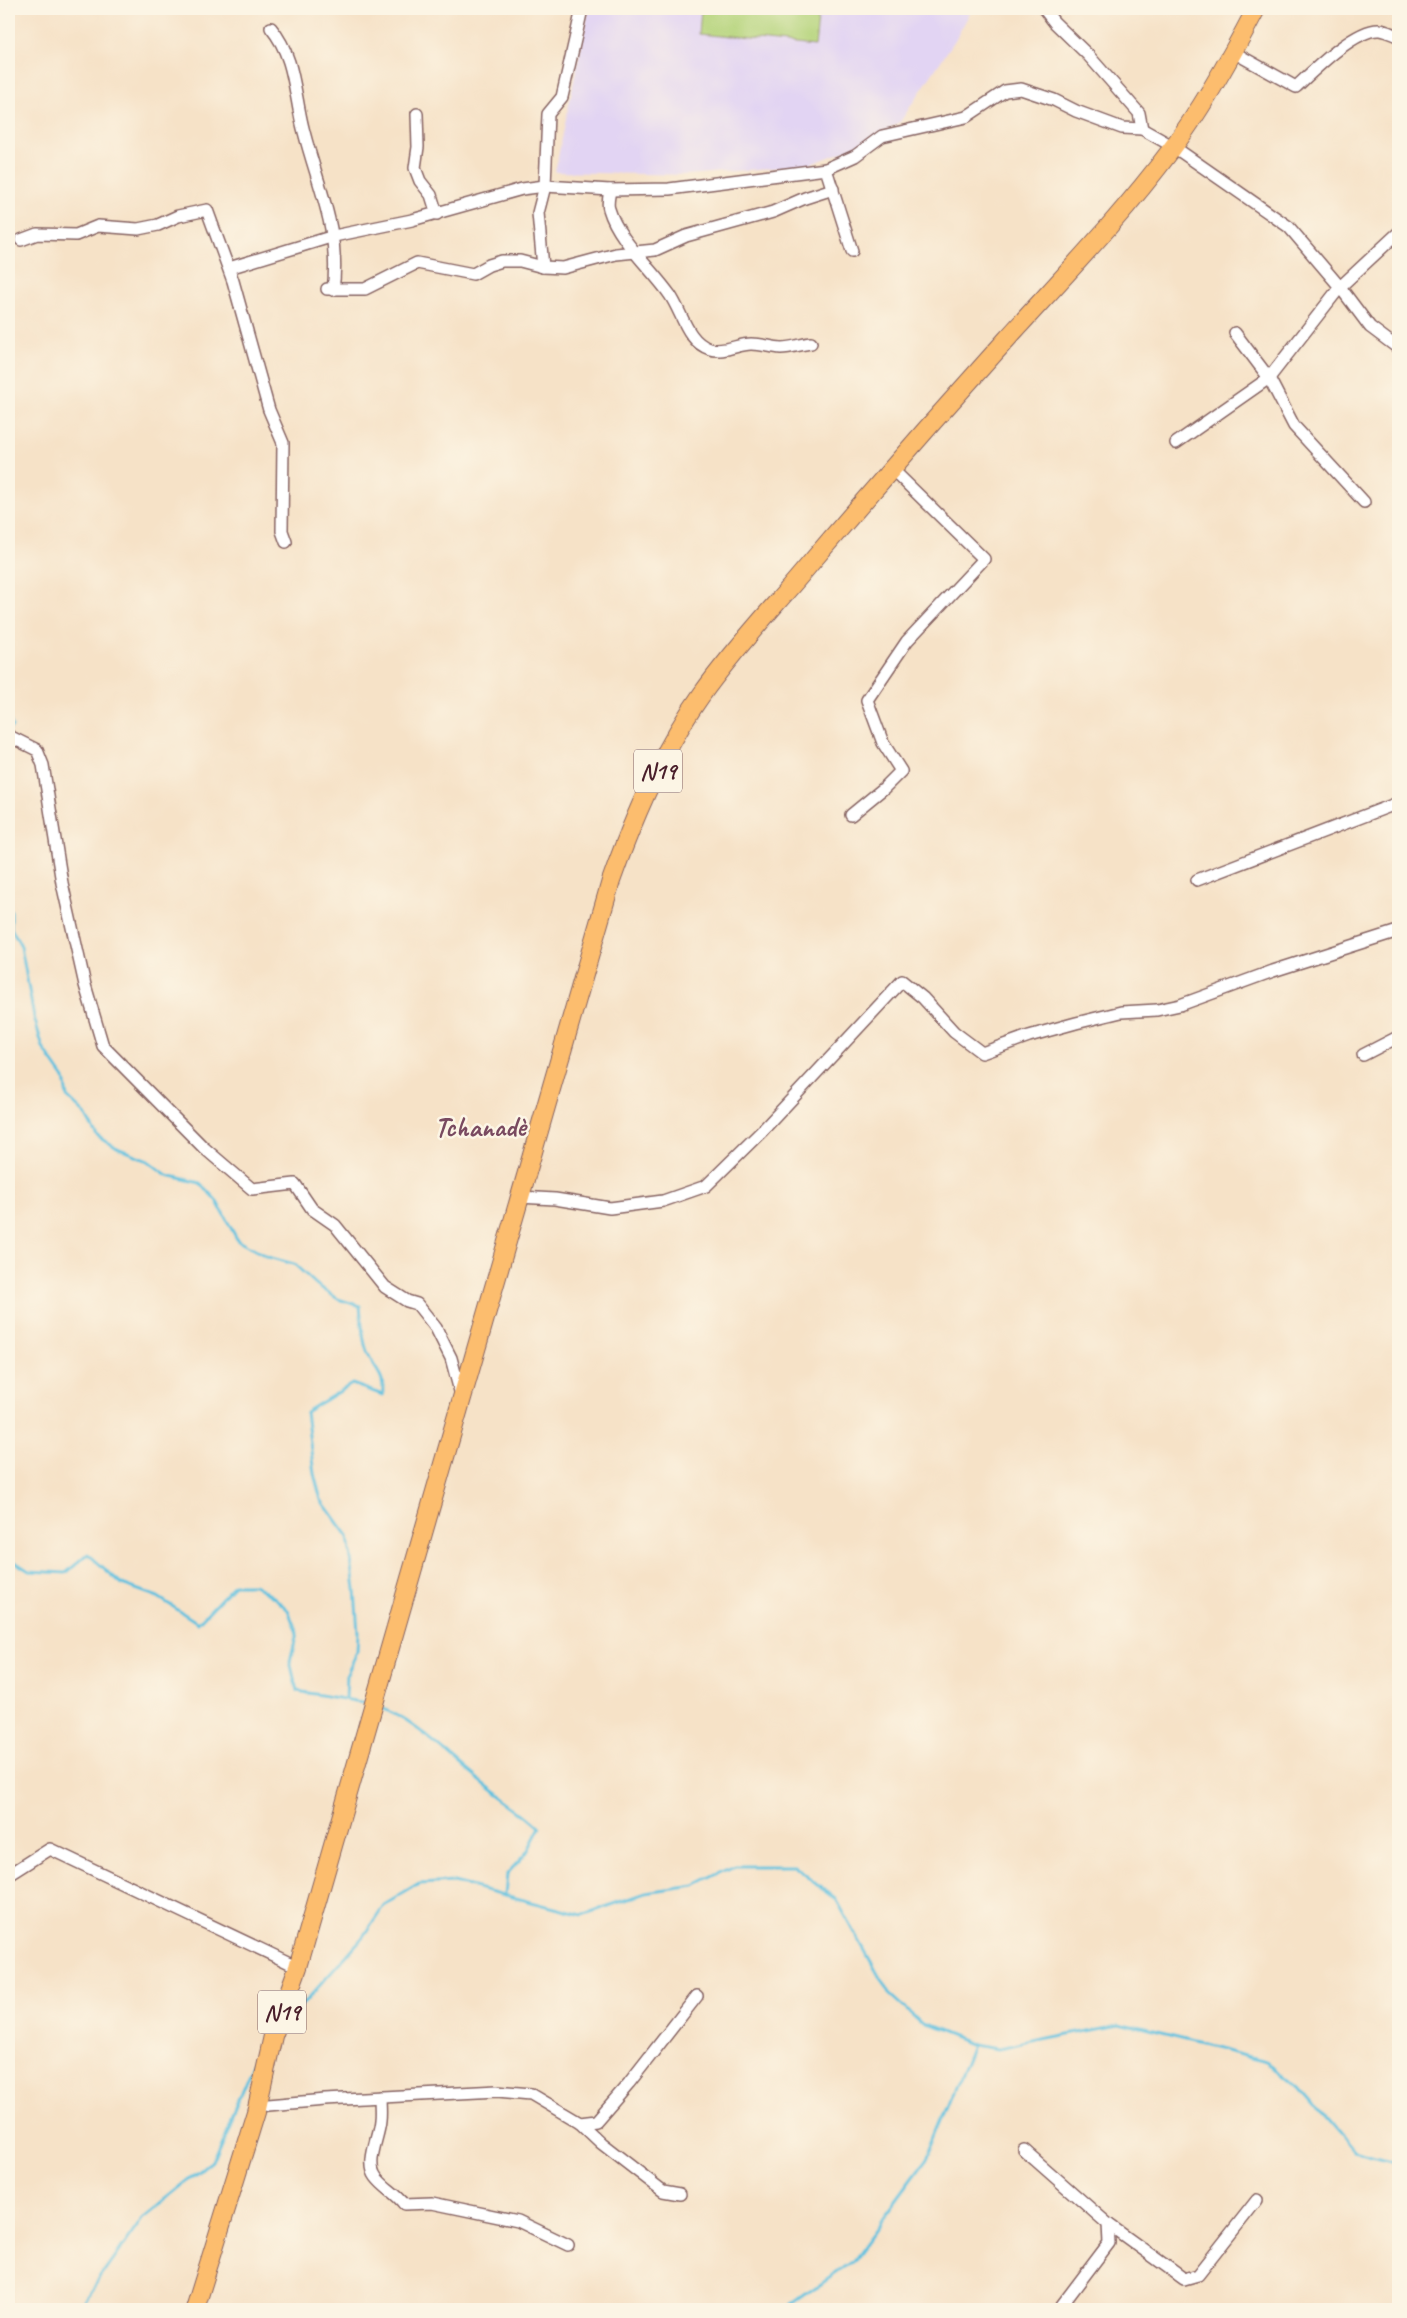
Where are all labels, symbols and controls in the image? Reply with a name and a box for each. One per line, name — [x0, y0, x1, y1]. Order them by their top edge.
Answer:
road number: N19 — [634, 749, 682, 792]
district label: Tchanadè — [435, 1109, 528, 1144]
road number: N19 — [258, 1990, 306, 2034]

